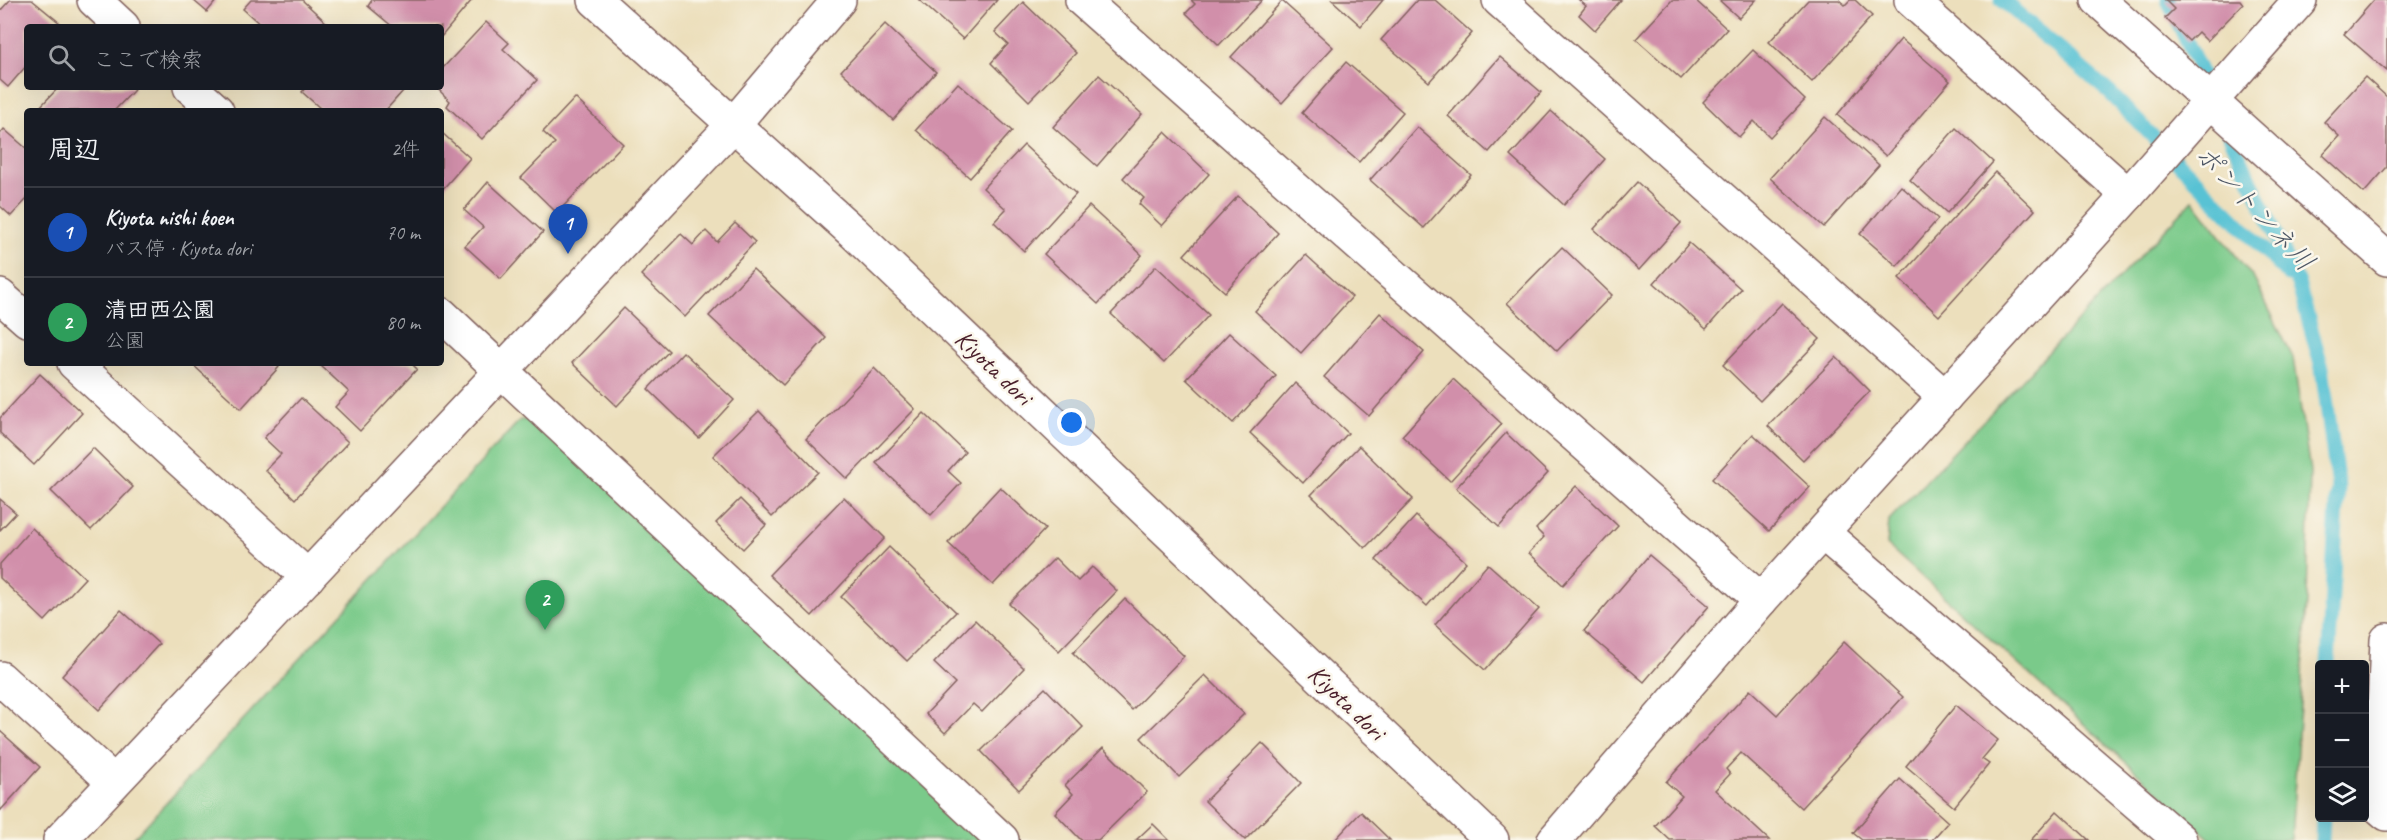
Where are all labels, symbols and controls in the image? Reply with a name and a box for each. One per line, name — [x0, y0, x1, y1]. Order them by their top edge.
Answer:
search box — [24, 24, 444, 90]
icon: search — [45, 41, 78, 74]
text: ここで検索 — [93, 46, 203, 74]
text: 周辺 — [48, 133, 100, 166]
text: 2件 — [391, 137, 420, 162]
water label: ポントンネ川 — [2188, 138, 2322, 278]
text: Kiyota nishi koen — [105, 204, 234, 232]
pin: 1 — [548, 204, 588, 254]
text: 1 — [63, 220, 72, 245]
text: 70 m — [386, 220, 420, 245]
text: バス停 · Kiyota dori — [105, 236, 252, 261]
text: 清田西公園 — [105, 296, 215, 324]
text: 2 — [63, 310, 72, 335]
text: 80 m — [386, 310, 420, 335]
street label: Kiyota dori — [948, 322, 1042, 415]
text: 公園 — [105, 328, 145, 353]
your location — [1057, 408, 1086, 437]
pin: 2 — [526, 580, 564, 630]
street label: Kiyota dori — [1301, 657, 1395, 750]
map controls — [2315, 660, 2369, 822]
button: + — [2315, 660, 2369, 714]
button: − — [2315, 714, 2369, 768]
button: layers — [2315, 768, 2369, 822]

